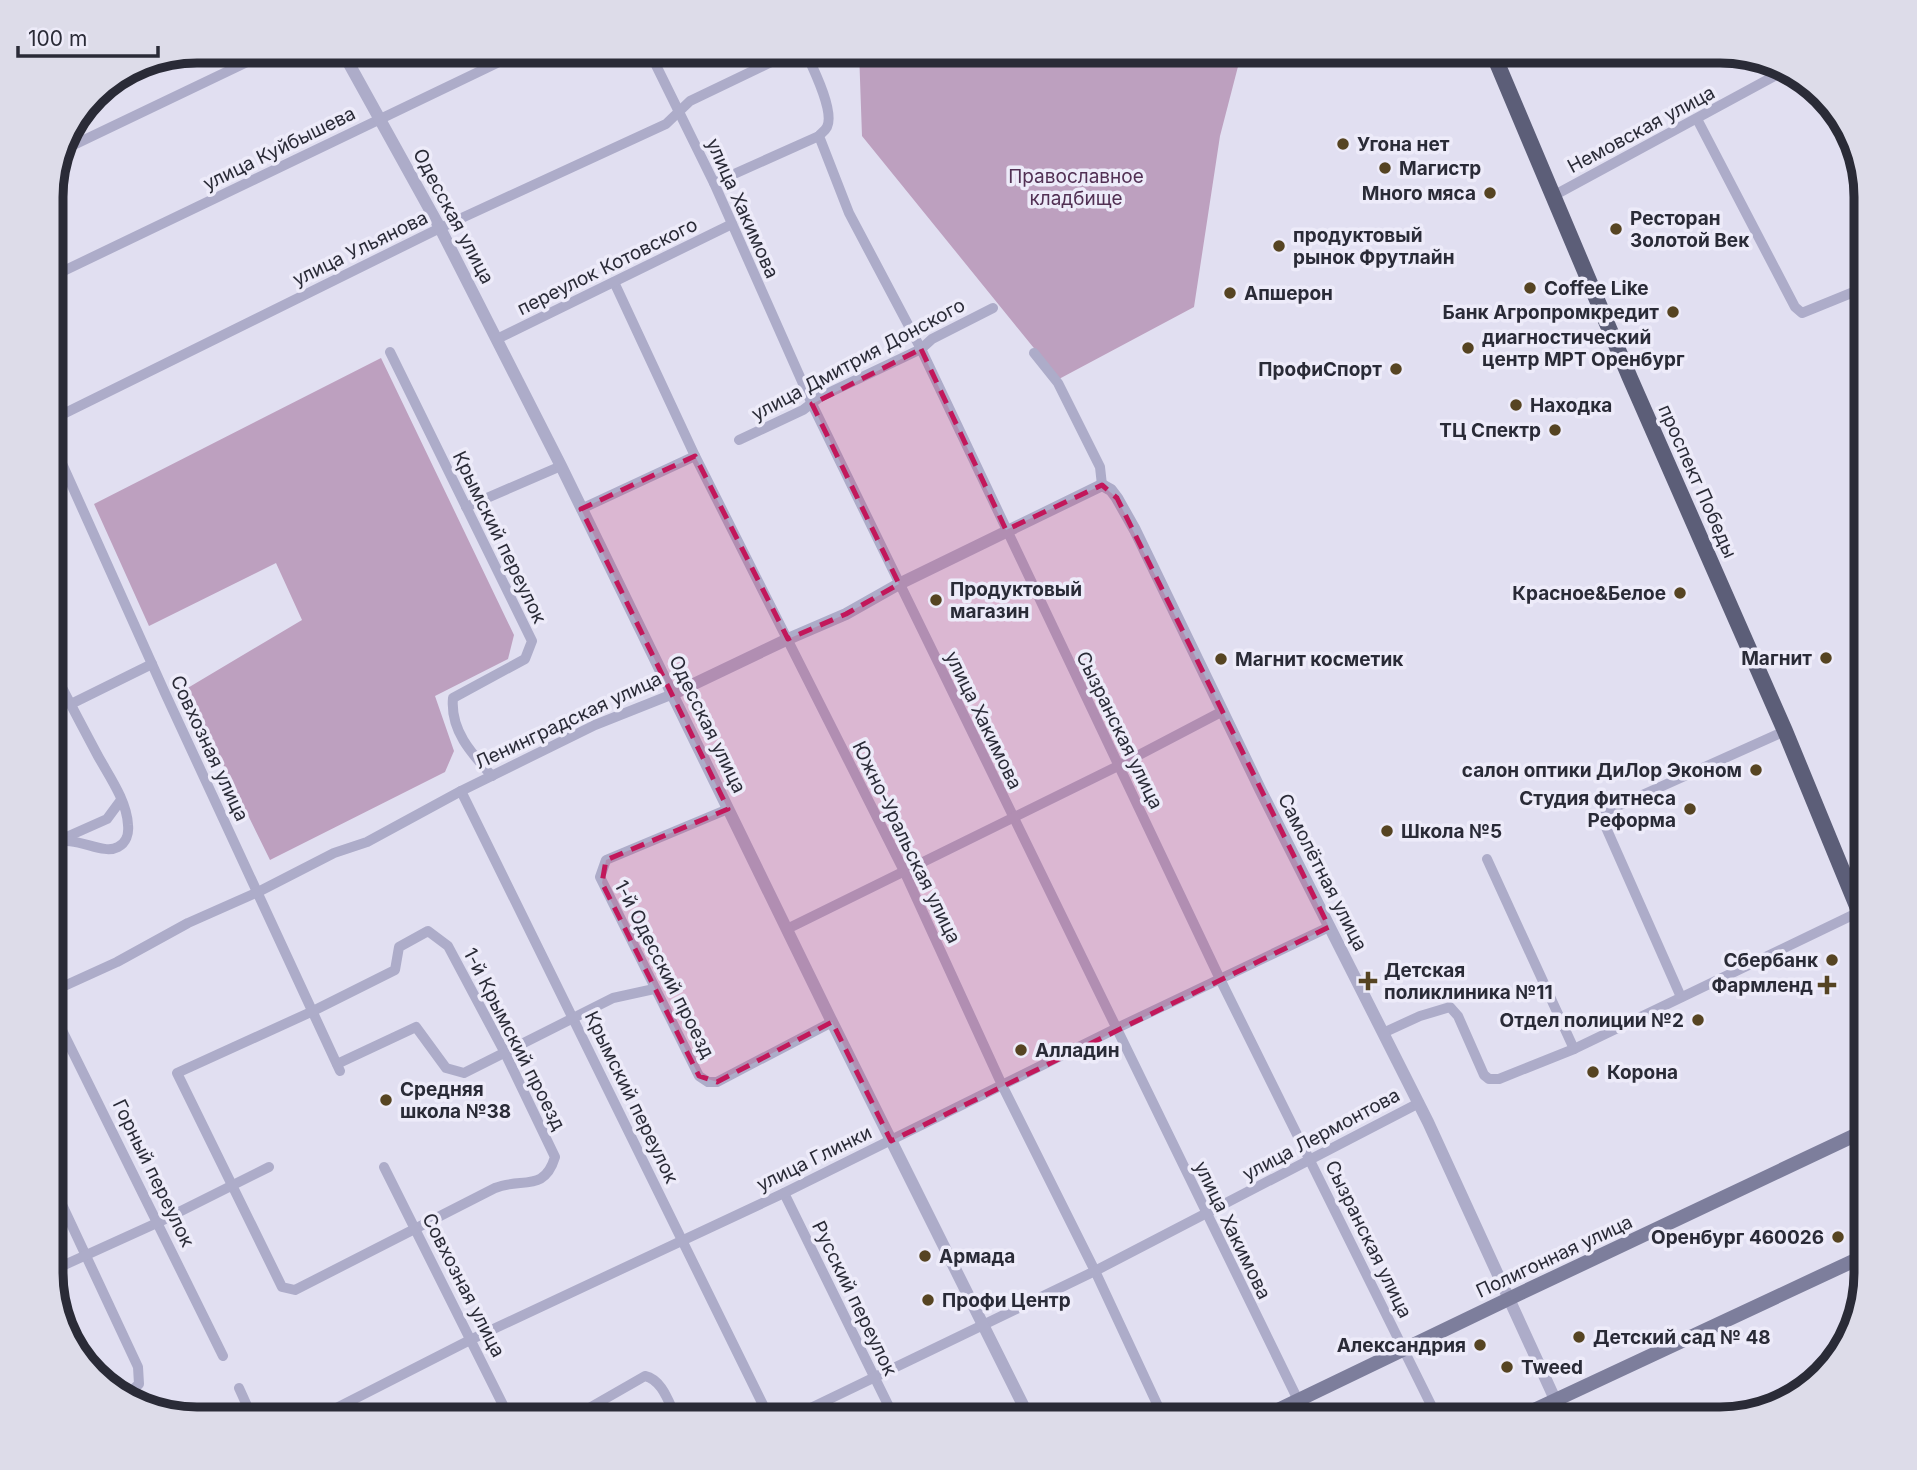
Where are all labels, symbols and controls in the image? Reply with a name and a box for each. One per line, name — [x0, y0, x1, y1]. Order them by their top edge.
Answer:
scale bar — [18, 14, 158, 58]
text: 100 m — [28, 26, 87, 51]
street label: Немовская улица — [1564, 81, 1719, 178]
street label: улица Куйбышева — [199, 102, 359, 195]
place label: Угона нет — [1357, 133, 1450, 156]
street label: улица Хакимова — [701, 135, 784, 282]
marker: Угона нет — [1335, 136, 1351, 152]
street label: Одесская улица — [408, 145, 499, 288]
place label: Магистр — [1399, 157, 1481, 180]
marker: Магистр — [1377, 160, 1393, 176]
park label: Православное кладбище — [1008, 165, 1144, 210]
place label: Много мяса — [1362, 182, 1476, 205]
marker: Много мяса — [1482, 185, 1498, 201]
street label: улица Ульянова — [289, 206, 431, 291]
place label: Ресторан Золотой Век — [1630, 207, 1749, 252]
street label: переулок Котовского — [513, 213, 701, 320]
marker: Ресторан Золотой Век — [1608, 221, 1624, 237]
place label: продуктовый рынок Фрутлайн — [1293, 224, 1455, 269]
marker: продуктовый рынок Фрутлайн — [1271, 238, 1287, 254]
place label: Coffee Like — [1544, 277, 1649, 300]
marker: Coffee Like — [1522, 280, 1538, 296]
place label: Апшерон — [1244, 282, 1333, 305]
marker: Апшерон — [1222, 285, 1238, 301]
street label: улица Дмитрия Донского — [748, 293, 969, 426]
place label: Банк Агропромкредит — [1442, 301, 1659, 324]
marker: Банк Агропромкредит — [1665, 304, 1681, 320]
place label: диагностический центр МРТ Оренбург — [1482, 326, 1685, 371]
marker: диагностический центр МРТ Оренбург — [1460, 340, 1476, 356]
place label: ПрофиСпорт — [1258, 358, 1382, 381]
marker: ПрофиСпорт — [1388, 361, 1404, 377]
place label: Находка — [1530, 394, 1612, 417]
marker: Находка — [1508, 397, 1524, 413]
street label: проспект Победы — [1653, 401, 1742, 562]
place label: ТЦ Спектр — [1439, 419, 1541, 442]
marker: ТЦ Спектр — [1547, 422, 1563, 438]
street label: Крымский переулок — [448, 447, 552, 628]
place label: Продуктовый магазин — [950, 578, 1082, 623]
place label: Красное&Белое — [1512, 582, 1666, 605]
marker: Красное&Белое — [1672, 585, 1688, 601]
marker: Продуктовый магазин — [928, 592, 944, 608]
street label: улица Хакимова — [940, 647, 1027, 793]
place label: Магнит — [1741, 647, 1812, 670]
street label: Сызранская улица — [1071, 648, 1168, 813]
place label: Магнит косметик — [1235, 648, 1403, 671]
marker: Магнит — [1818, 650, 1834, 666]
marker: Магнит косметик — [1213, 651, 1229, 667]
street label: Одесская улица — [664, 652, 751, 797]
street label: Ленинградская улица — [471, 667, 665, 774]
street label: Совхозная улица — [166, 672, 253, 825]
street label: Южно-Уральская улица — [848, 737, 966, 947]
place label: салон оптики ДиЛор Эконом — [1462, 759, 1742, 782]
marker: салон оптики ДиЛор Эконом — [1748, 762, 1764, 778]
place label: Студия фитнеса Реформа — [1519, 787, 1676, 832]
street label: Самолётная улица — [1273, 790, 1372, 955]
marker: Студия фитнеса Реформа — [1682, 801, 1698, 817]
place label: Школа №5 — [1401, 820, 1502, 843]
marker: Школа №5 — [1379, 823, 1395, 839]
street label: 1-й Одесский проезд — [610, 876, 720, 1062]
street label: 1-й Крымский проезд — [459, 944, 571, 1134]
place label: Сбербанк — [1724, 949, 1818, 972]
marker: Сбербанк — [1824, 952, 1840, 968]
place label: Детская поликлиника №11 — [1384, 959, 1553, 1004]
marker: Детская поликлиника №11 — [1358, 971, 1378, 991]
place label: Фармленд — [1711, 974, 1813, 997]
marker: Фармленд — [1819, 977, 1835, 993]
street label: Крымский переулок — [580, 1007, 684, 1188]
place label: Отдел полиции №2 — [1500, 1009, 1684, 1032]
marker: Отдел полиции №2 — [1690, 1012, 1706, 1028]
place label: Алладин — [1035, 1039, 1120, 1062]
marker: Алладин — [1013, 1042, 1029, 1058]
place label: Корона — [1607, 1061, 1678, 1084]
marker: Корона — [1585, 1064, 1601, 1080]
place label: Средняя школа №38 — [400, 1078, 511, 1123]
street label: улица Лермонтова — [1239, 1083, 1404, 1186]
marker: Средняя школа №38 — [378, 1092, 394, 1108]
street label: Горный переулок — [108, 1096, 200, 1251]
street label: улица Глинки — [753, 1121, 876, 1196]
street label: улица Хакимова — [1189, 1157, 1276, 1303]
street label: Сызранская улица — [1320, 1157, 1417, 1322]
street label: Совхозная улица — [417, 1209, 510, 1361]
street label: Полигонная улица — [1472, 1210, 1636, 1303]
street label: Русский переулок — [807, 1217, 902, 1380]
place label: Оренбург 460026 — [1651, 1226, 1824, 1249]
marker: Оренбург 460026 — [1830, 1229, 1846, 1245]
place label: Армада — [939, 1245, 1015, 1268]
marker: Армада — [917, 1248, 933, 1264]
place label: Профи Центр — [942, 1289, 1071, 1312]
marker: Профи Центр — [920, 1292, 936, 1308]
place label: Детский сад № 48 — [1593, 1326, 1771, 1349]
marker: Детский сад № 48 — [1571, 1329, 1587, 1345]
place label: Александрия — [1337, 1334, 1466, 1357]
marker: Александрия — [1472, 1337, 1488, 1353]
place label: Tweed — [1521, 1356, 1583, 1379]
marker: Tweed — [1499, 1359, 1515, 1375]

